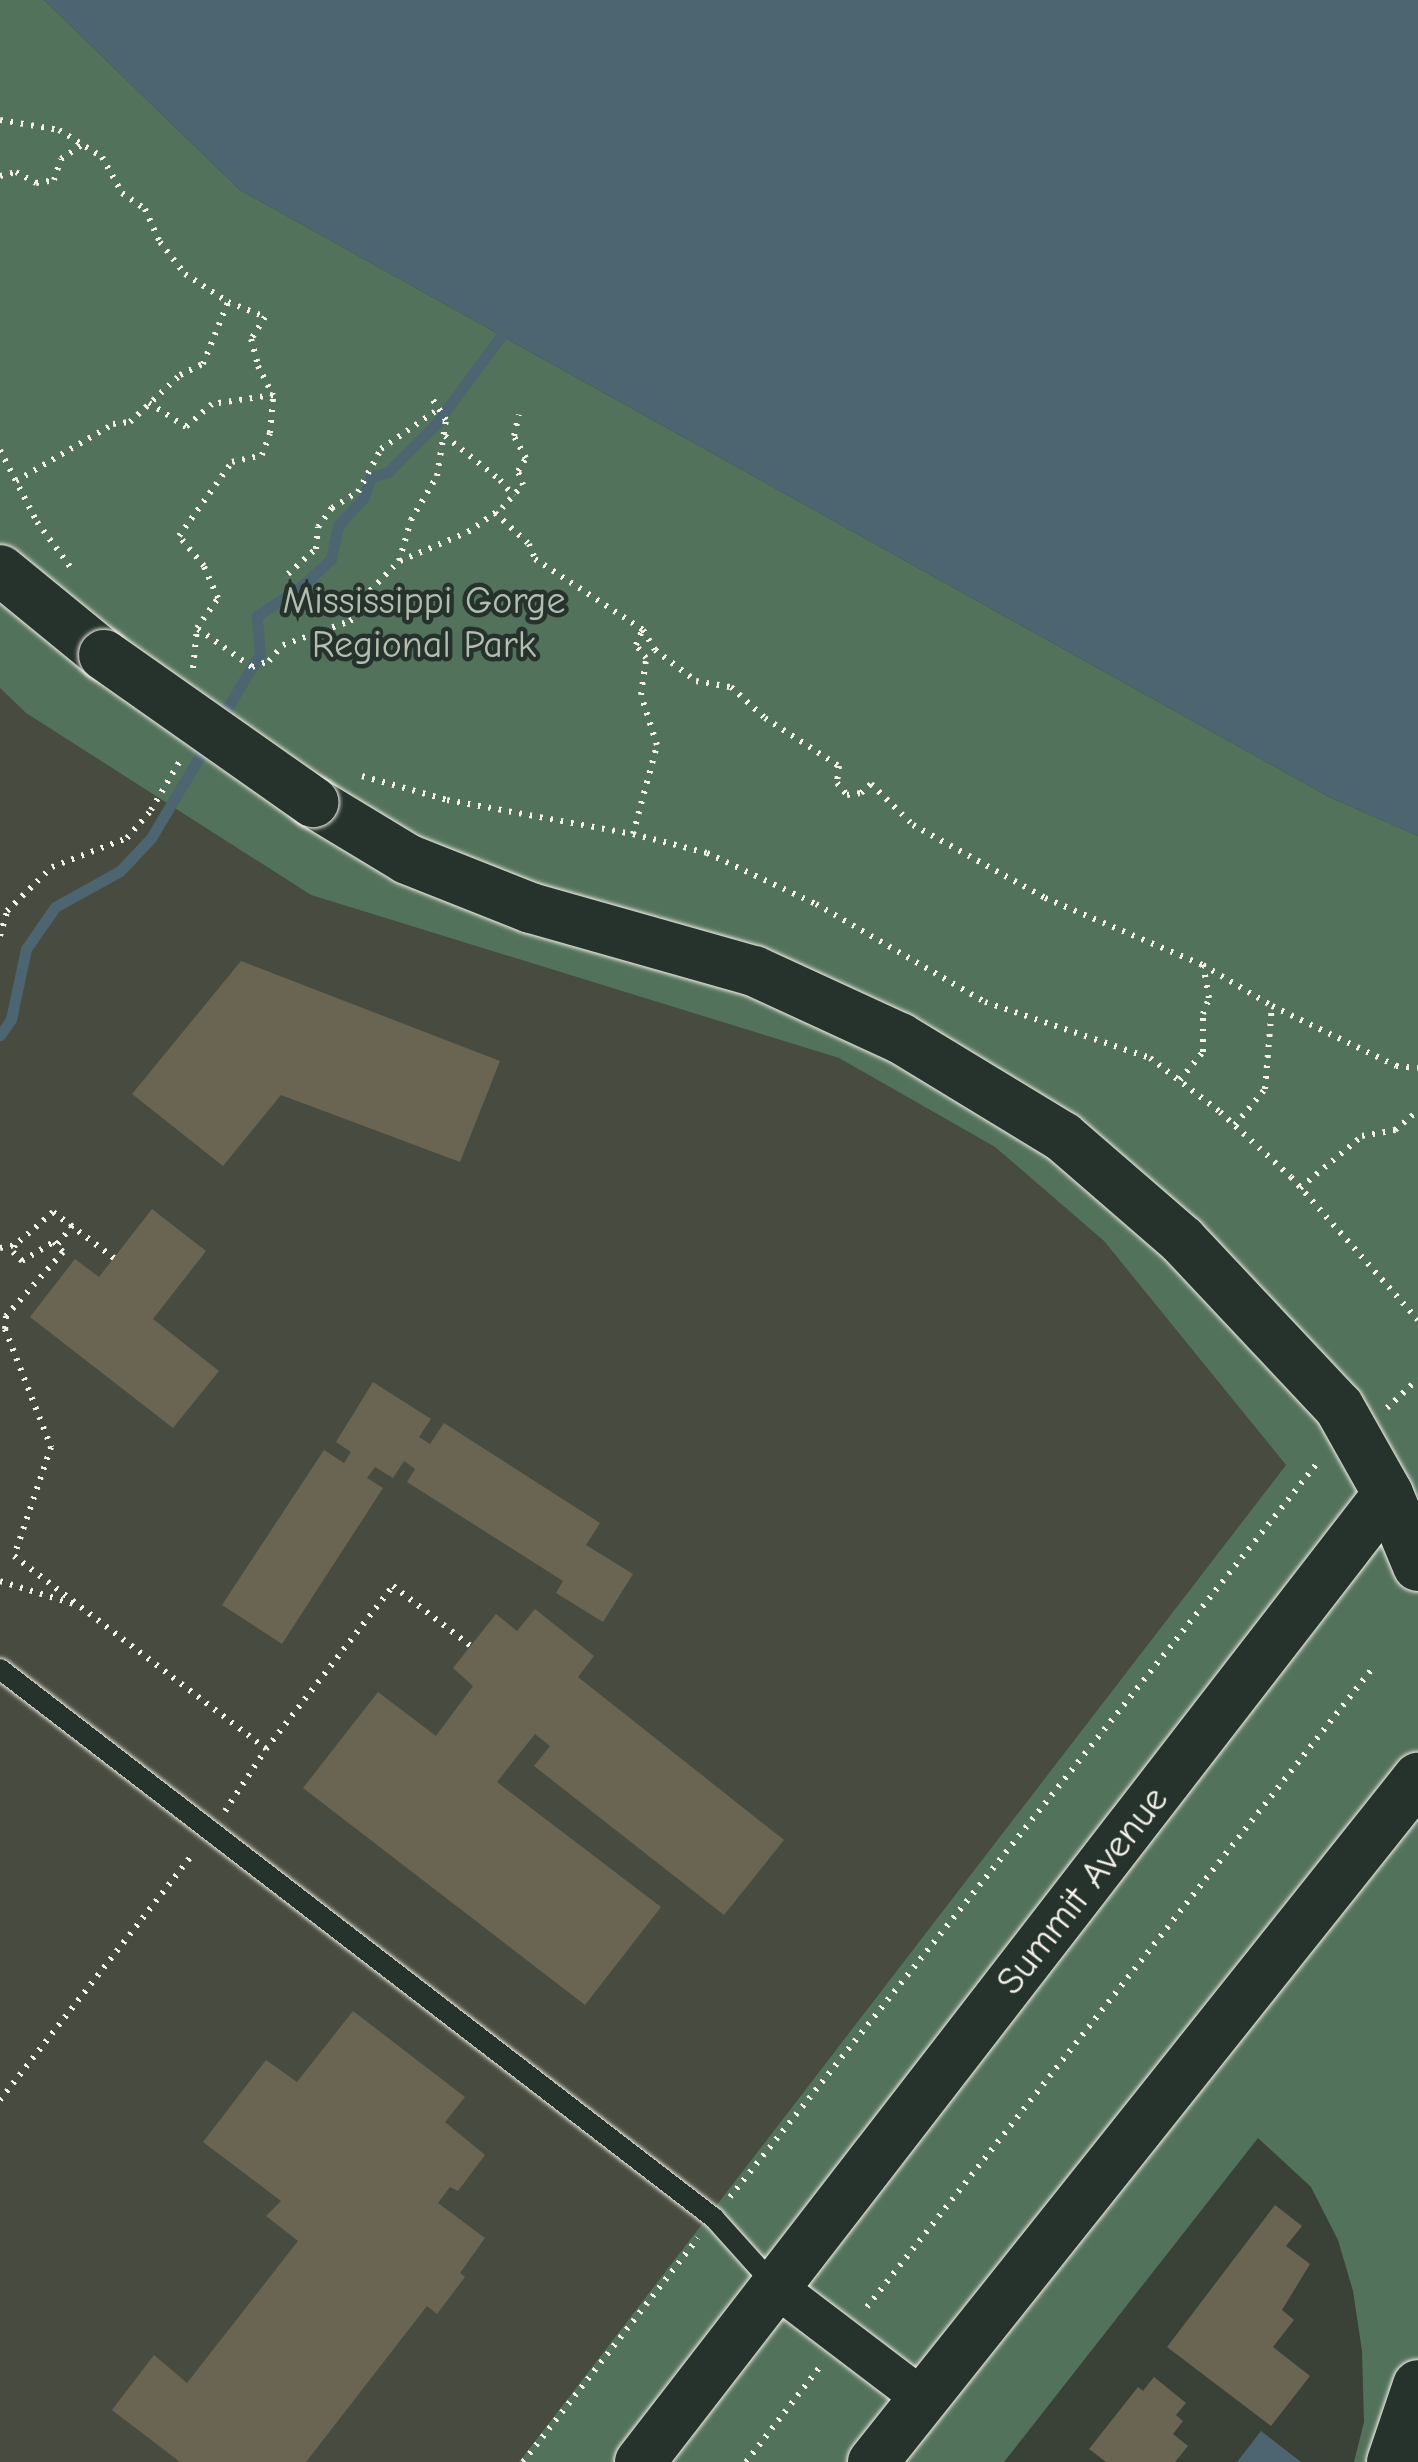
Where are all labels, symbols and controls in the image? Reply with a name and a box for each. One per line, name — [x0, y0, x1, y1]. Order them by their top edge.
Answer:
park label: Mississippi Gorge Regional Park — [282, 579, 566, 668]
street label: Summit Avenue — [988, 1778, 1178, 2004]

